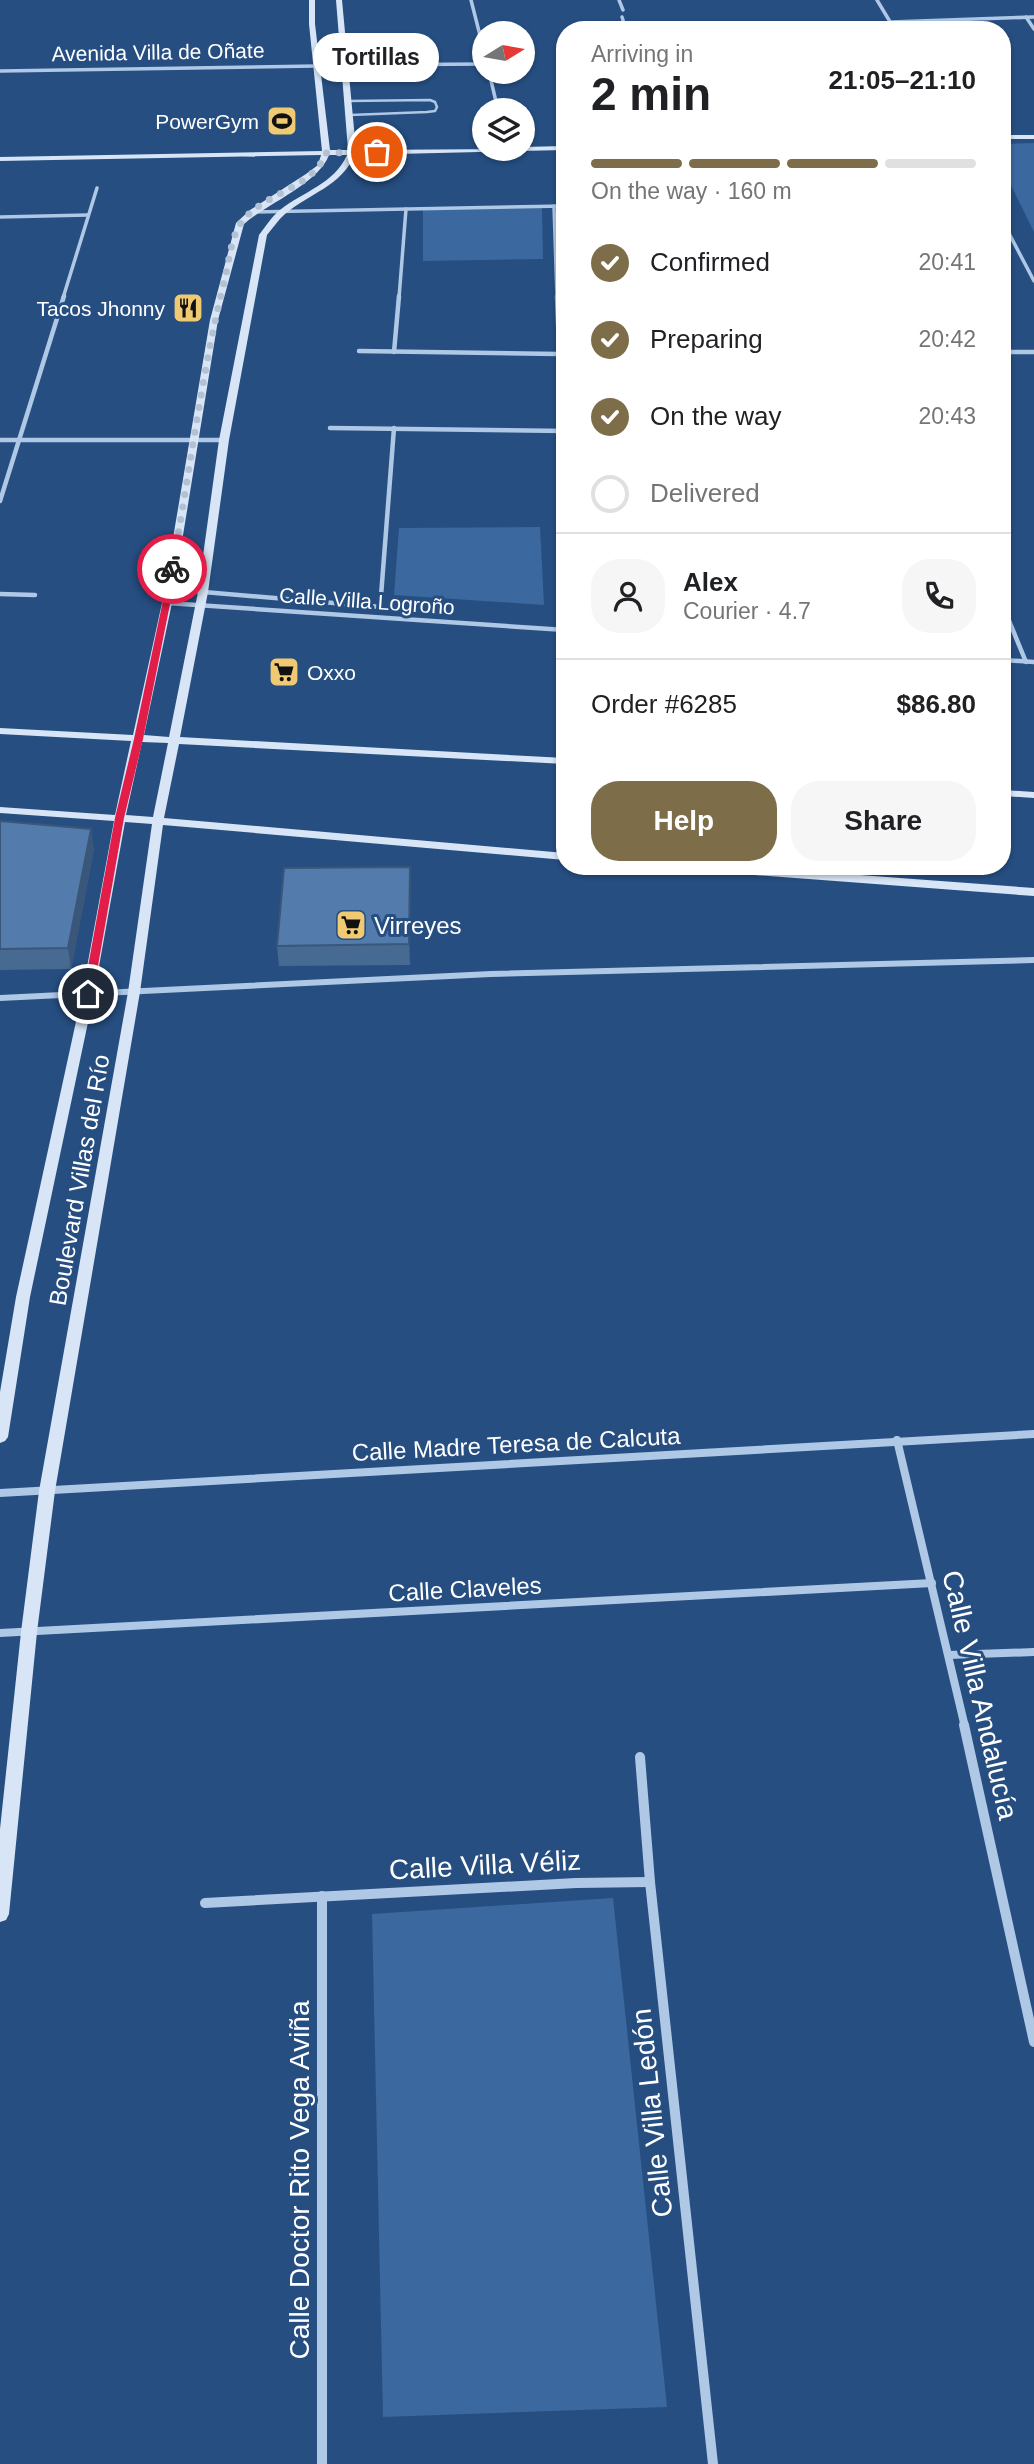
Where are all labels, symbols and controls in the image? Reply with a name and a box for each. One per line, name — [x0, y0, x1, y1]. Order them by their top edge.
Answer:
north arrow — [472, 21, 536, 84]
map controls — [472, 21, 535, 161]
callout: Tortillas — [314, 33, 440, 82]
street label: Avenida Villa de Oñate — [51, 39, 265, 65]
text: Arriving in — [591, 41, 693, 67]
text: Tortillas — [332, 44, 420, 70]
text: 21:05–21:10 — [829, 65, 976, 95]
text: 2 min — [591, 68, 711, 120]
button: layers — [472, 98, 535, 161]
sports icon: PowerGym — [265, 104, 299, 138]
place label: PowerGym — [155, 110, 259, 133]
pin — [347, 122, 407, 182]
icon: bag — [358, 133, 396, 171]
text: On the way · 160 m — [591, 178, 792, 204]
icon: check — [591, 244, 629, 282]
text: Confirmed — [650, 247, 770, 277]
text: 20:41 — [918, 249, 976, 275]
restaurant icon: Tacos Jhonny — [171, 291, 205, 325]
place label: Tacos Jhonny — [37, 297, 165, 320]
icon: check — [591, 321, 629, 359]
text: Preparing — [650, 324, 763, 354]
text: 20:42 — [918, 326, 976, 352]
icon: check — [591, 398, 629, 436]
text: On the way — [650, 401, 782, 431]
text: 20:43 — [918, 403, 976, 429]
text: Delivered — [650, 478, 760, 508]
courier — [137, 534, 207, 604]
icon: bike — [153, 550, 191, 588]
button: person — [591, 559, 665, 633]
button: phone — [902, 559, 976, 633]
text: Alex — [683, 567, 738, 597]
street label: Calle Villa Logroño — [278, 583, 456, 619]
text: Courier · 4.7 — [683, 598, 811, 624]
supermarket icon: Oxxo — [267, 655, 301, 689]
place label: Oxxo — [307, 661, 356, 684]
text: Order #6285 — [591, 689, 737, 719]
text: $86.80 — [896, 689, 976, 719]
button: Help — [591, 781, 777, 861]
button: Share — [791, 781, 976, 861]
supermarket icon: Virreyes — [334, 908, 368, 942]
place label: Virreyes — [374, 912, 462, 939]
pin — [58, 964, 118, 1024]
icon: home — [69, 975, 107, 1013]
street label: Boulevard Villas del Río — [44, 1052, 114, 1308]
street label: Calle Madre Teresa de Calcuta — [351, 1422, 682, 1466]
street label: Calle Villa Andalucía — [936, 1567, 1024, 1823]
street label: Calle Claveles — [388, 1572, 542, 1606]
street label: Calle Villa Véliz — [388, 1844, 582, 1886]
street label: Calle Doctor Rito Vega Aviña — [284, 2000, 315, 2360]
street label: Calle Villa Ledón — [626, 2007, 678, 2219]

